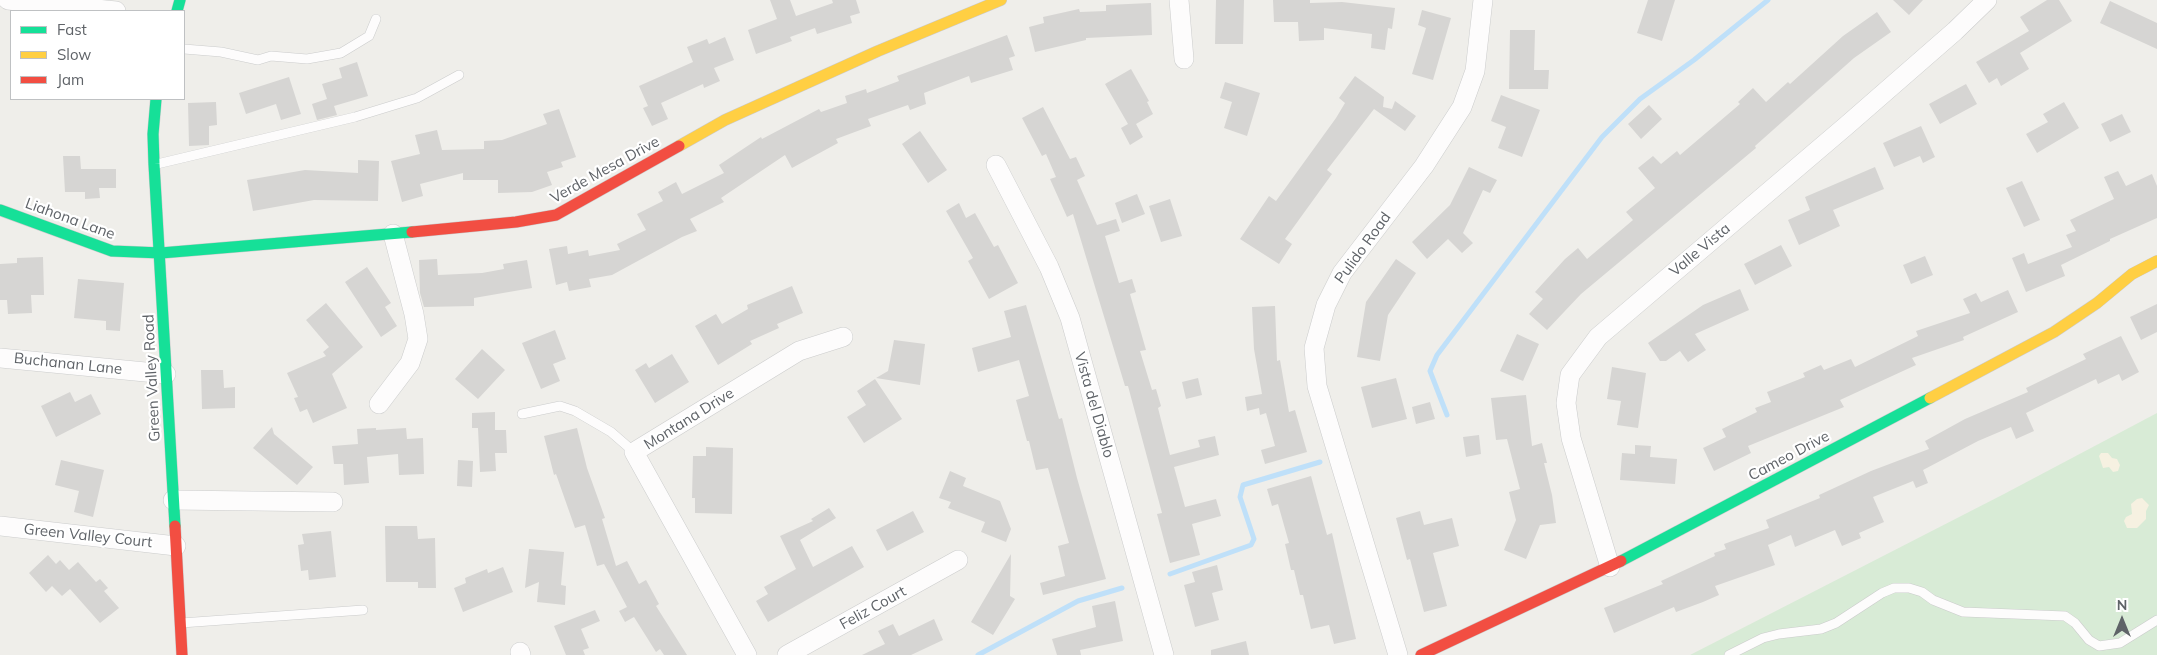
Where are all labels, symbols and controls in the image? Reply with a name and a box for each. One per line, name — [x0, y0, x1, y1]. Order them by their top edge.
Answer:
legend — [10, 10, 185, 100]
text: Fast — [57, 20, 87, 39]
text: Slow — [57, 45, 91, 64]
text: Jam — [57, 70, 84, 89]
street label: Verde Mesa Drive — [547, 133, 663, 207]
street label: Liahona Lane — [23, 194, 117, 244]
street label: Pulido Road — [1331, 209, 1395, 287]
street label: Valle Vista — [1666, 219, 1734, 281]
street label: Green Valley Road — [140, 314, 164, 442]
street label: Buchanan Lane — [13, 349, 123, 379]
street label: Vista del Diablo — [1070, 350, 1118, 460]
street label: Montana Drive — [641, 384, 737, 454]
street label: Cameo Drive — [1745, 427, 1833, 485]
street label: Green Valley Court — [23, 520, 153, 552]
street label: Feliz Court — [837, 582, 909, 634]
north arrow — [2097, 595, 2147, 645]
text: N — [2117, 596, 2127, 614]

